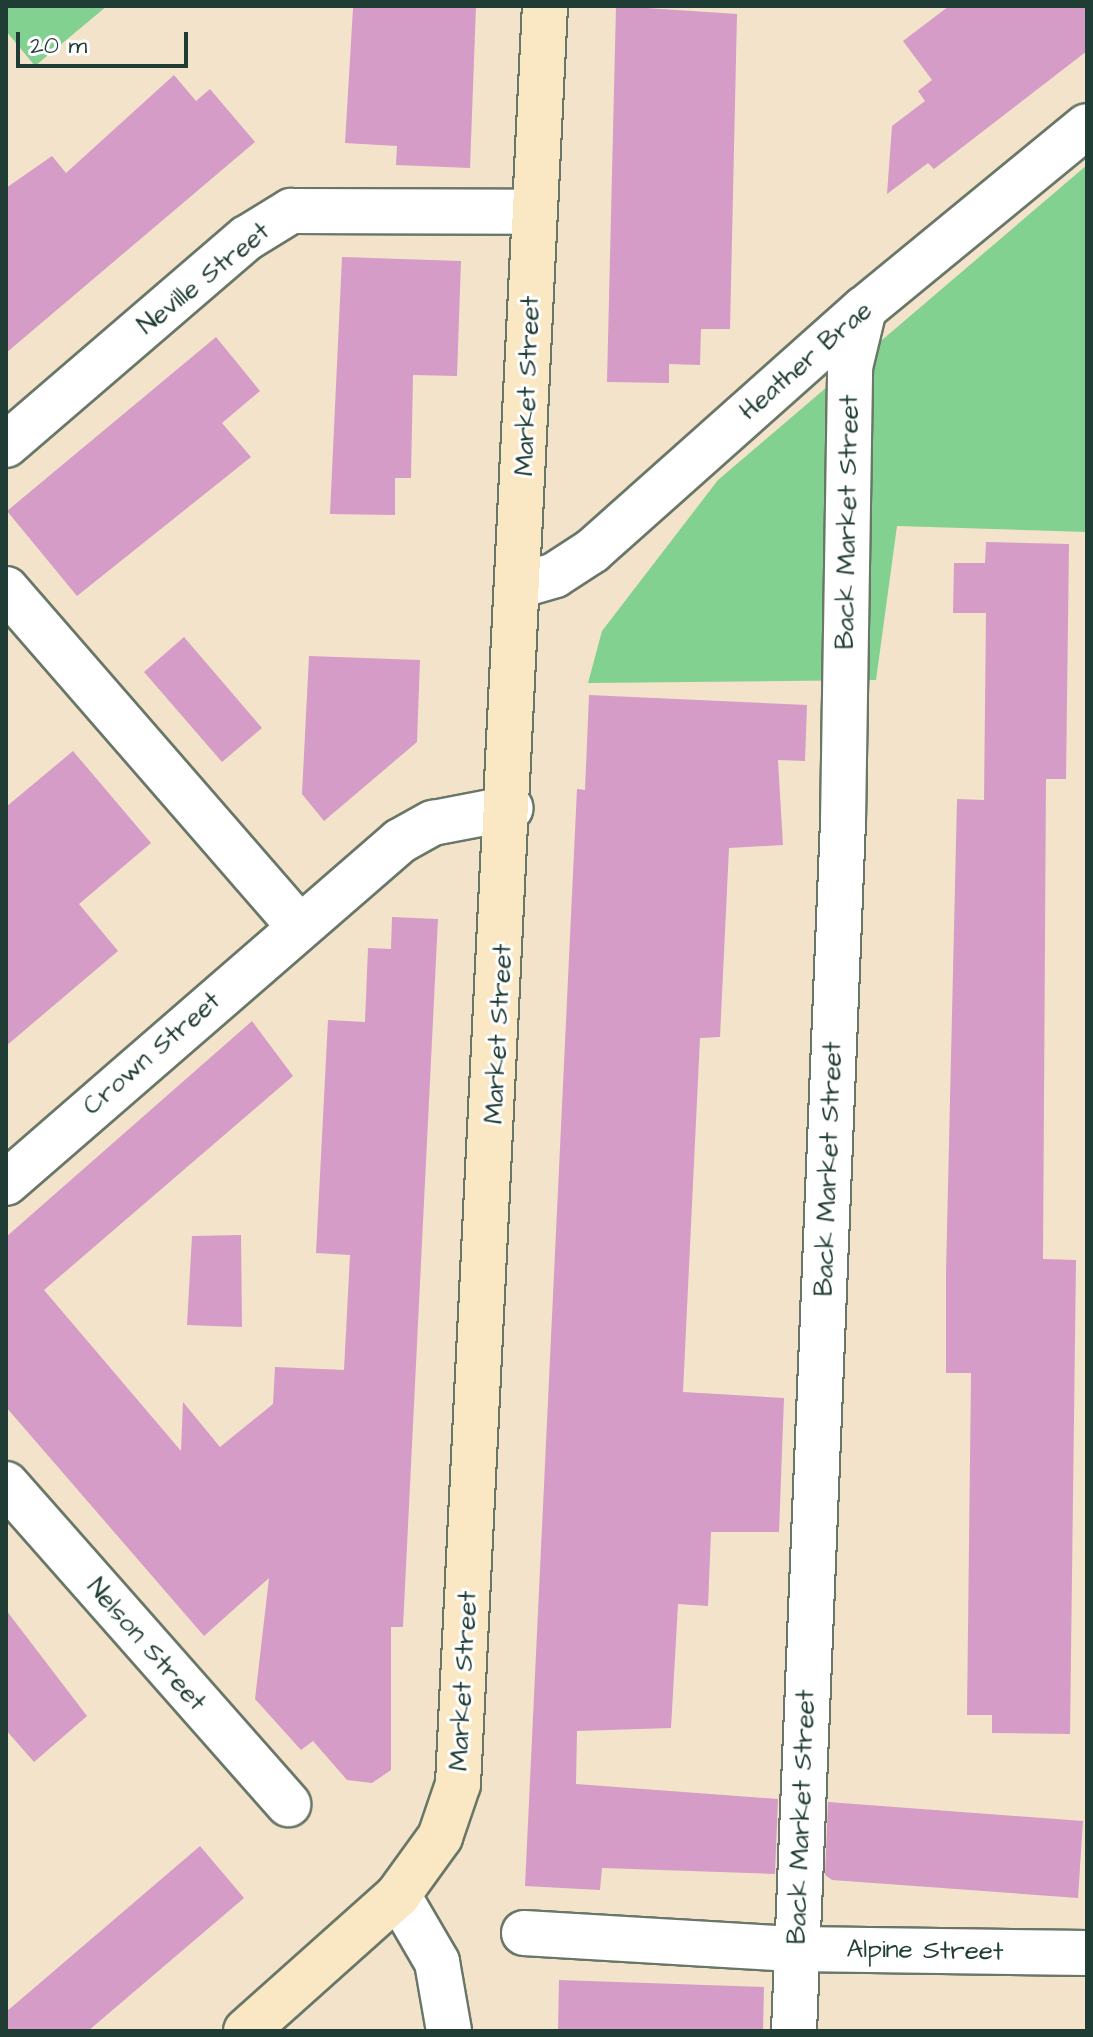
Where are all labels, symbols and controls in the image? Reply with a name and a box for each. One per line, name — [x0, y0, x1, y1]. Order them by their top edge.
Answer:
scale bar — [20, 16, 192, 66]
text: 20 m — [30, 29, 87, 63]
street label: Neville Street — [132, 216, 276, 342]
street label: Market Street — [509, 295, 547, 477]
street label: Heather Brae — [733, 295, 879, 427]
street label: Back Market Street — [830, 394, 866, 650]
street label: Market Street — [479, 943, 519, 1125]
street label: Crown Street — [77, 986, 227, 1122]
street label: Back Market Street — [809, 1041, 849, 1297]
street label: Nelson Street — [80, 1572, 212, 1718]
street label: Market Street — [444, 1590, 484, 1772]
street label: Back Market Street — [782, 1689, 822, 1945]
street label: Alpine Street — [846, 1934, 1004, 1968]

